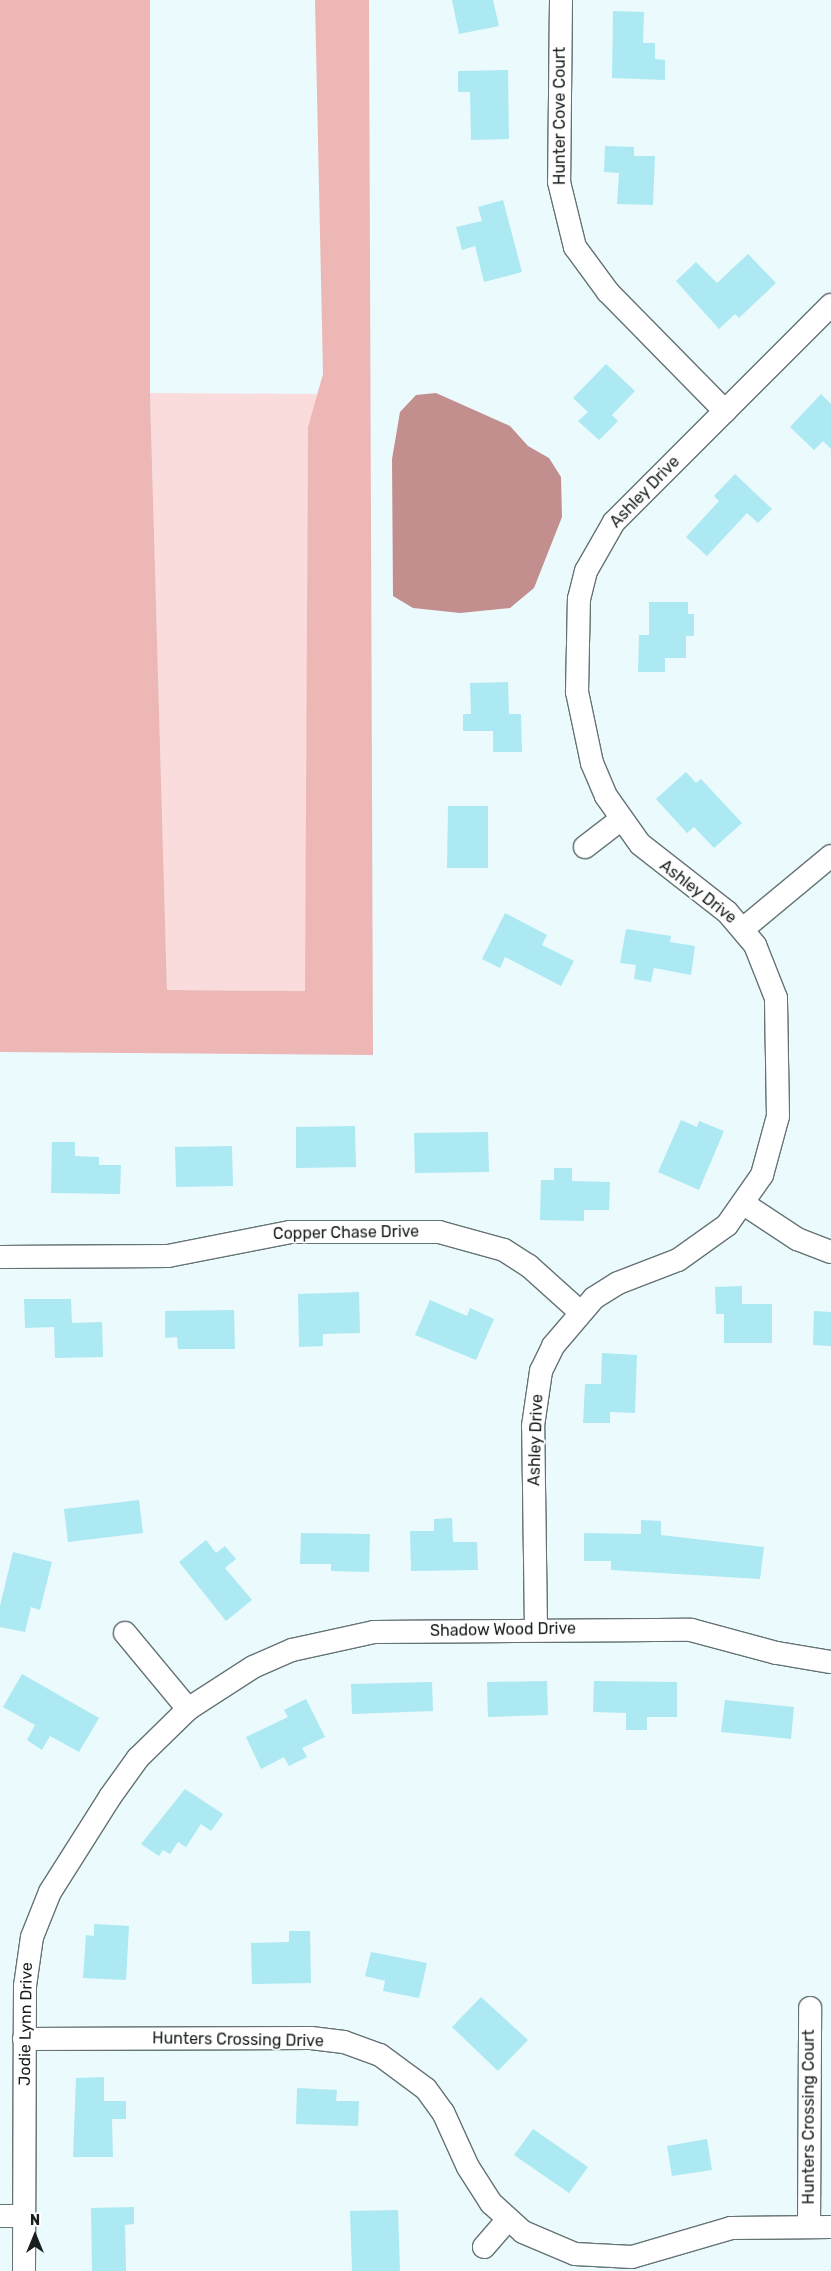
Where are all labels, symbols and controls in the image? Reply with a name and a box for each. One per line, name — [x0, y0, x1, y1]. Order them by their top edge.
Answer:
street label: Hunter Cove Court — [550, 47, 570, 185]
street label: Ashley Drive — [606, 452, 684, 532]
street label: Ashley Drive — [656, 856, 740, 928]
street label: Copper Chase Drive — [273, 1222, 419, 1244]
street label: Ashley Drive — [525, 1393, 547, 1487]
street label: Shadow Wood Drive — [430, 1619, 576, 1641]
street label: Jodie Lynn Drive — [15, 1962, 37, 2086]
street label: Hunters Crossing Drive — [152, 2029, 324, 2051]
street label: Hunters Crossing Court — [799, 2030, 819, 2204]
north arrow — [10, 2211, 60, 2261]
text: N — [30, 2212, 40, 2229]

